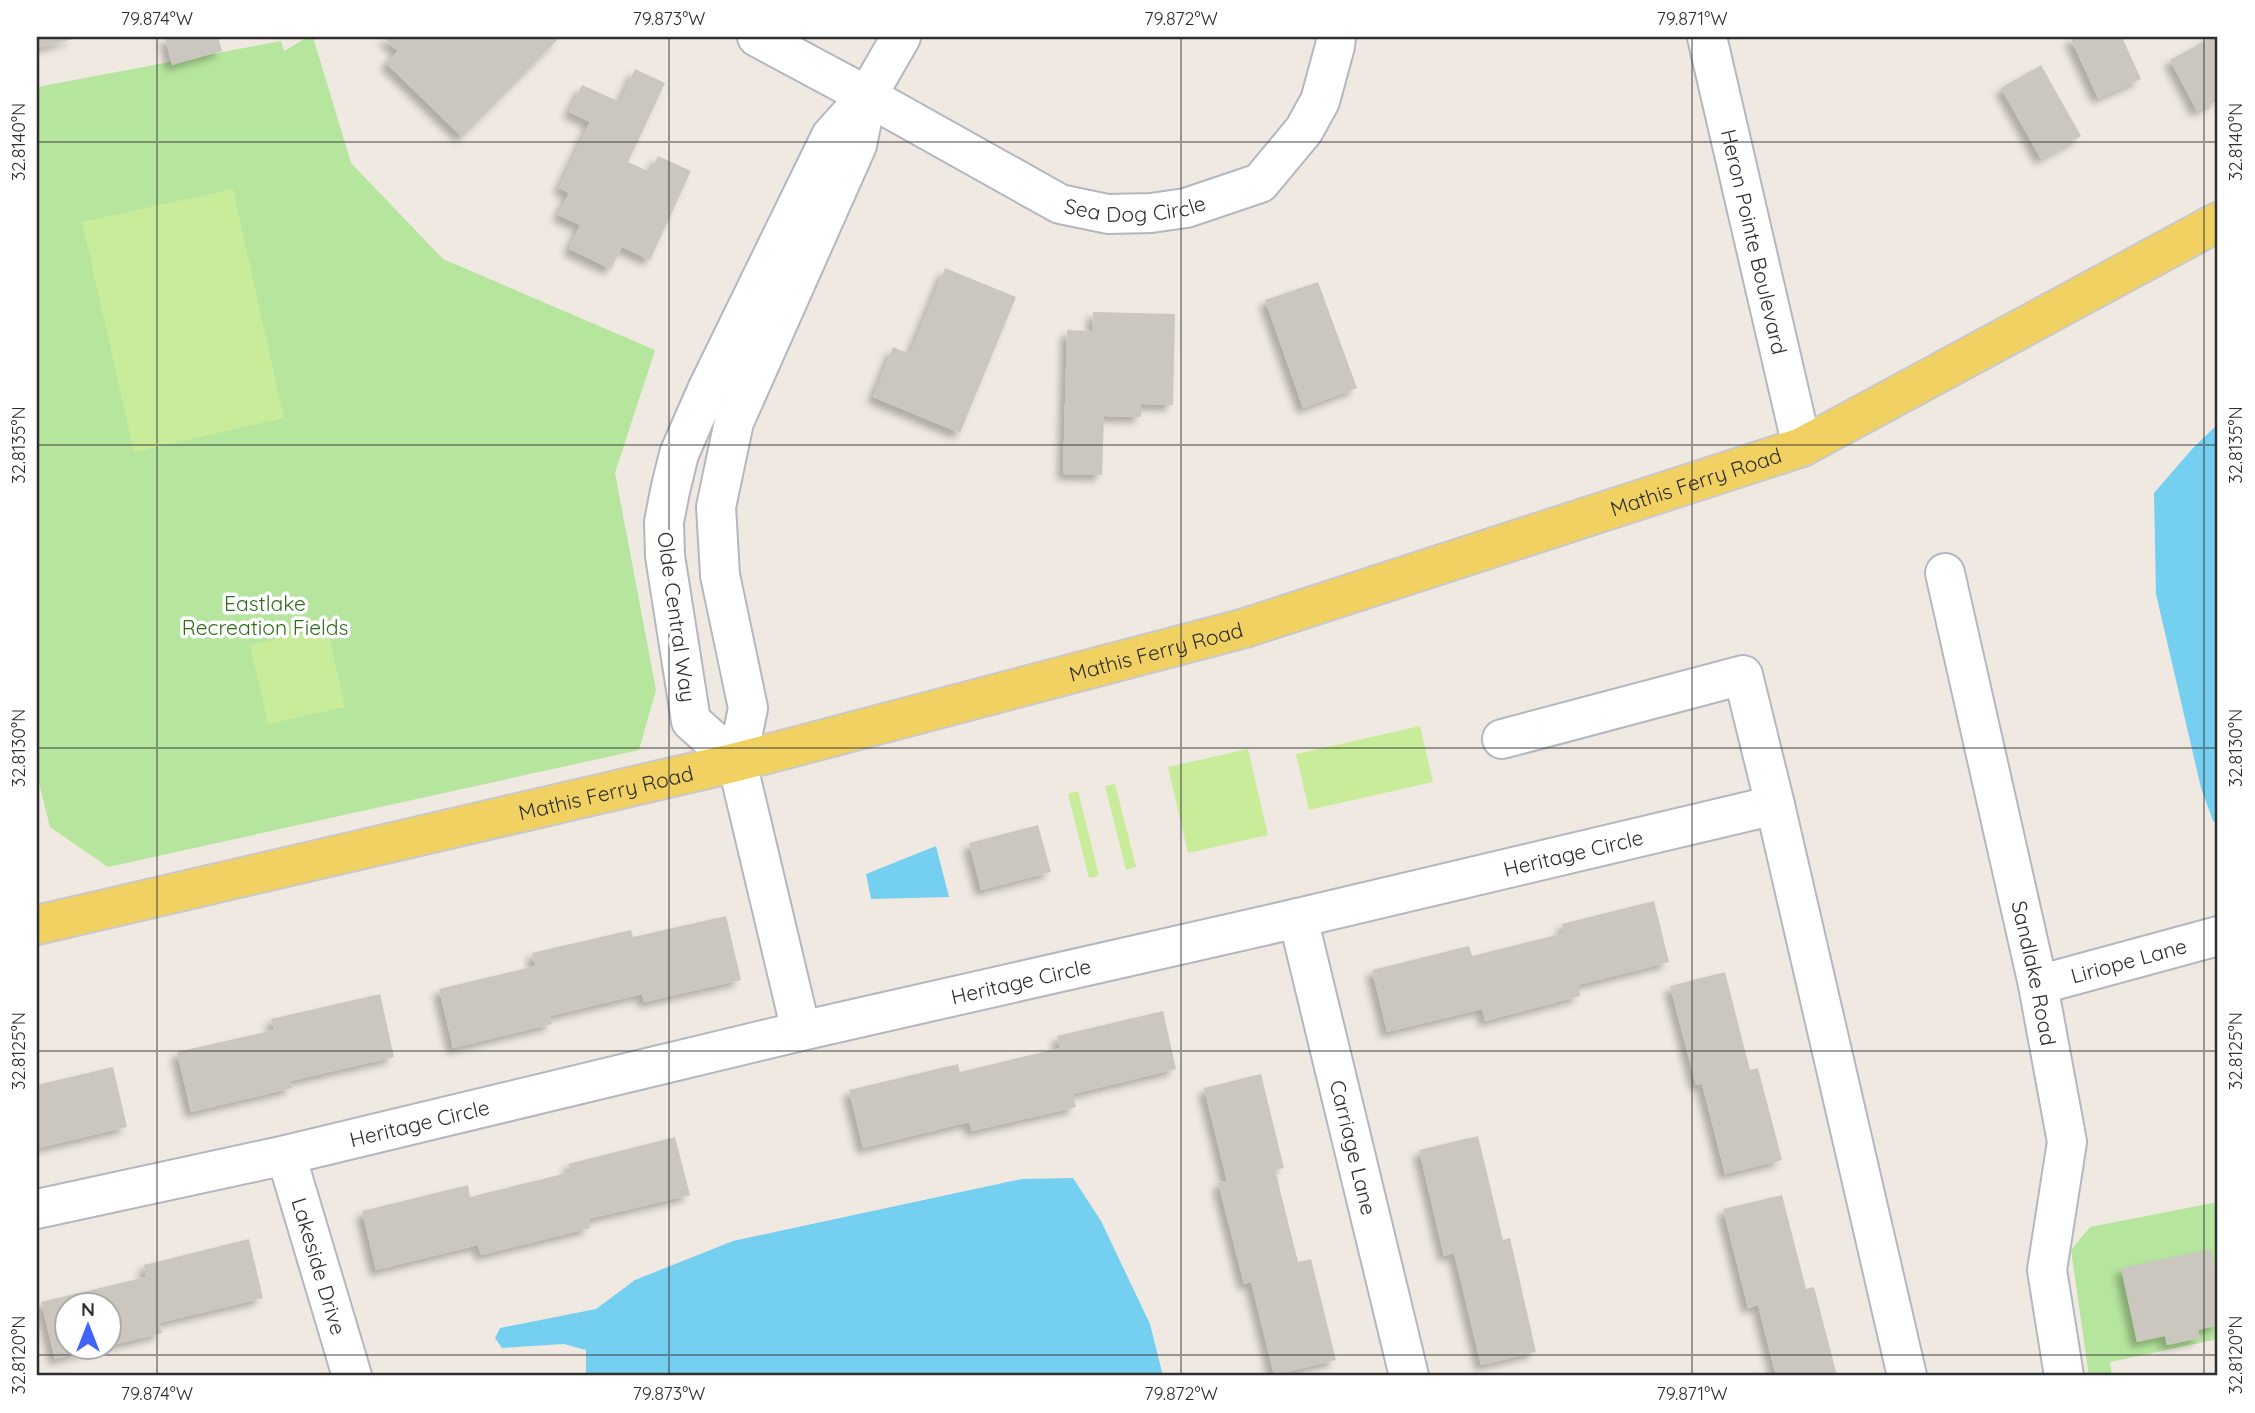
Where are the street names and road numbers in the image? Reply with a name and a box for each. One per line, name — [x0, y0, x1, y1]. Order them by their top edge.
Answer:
street label: Heron Pointe Boulevard — [1716, 126, 1793, 357]
street label: Sea Dog Circle — [1062, 189, 1209, 227]
street label: Mathis Ferry Road — [1607, 442, 1785, 522]
street label: Olde Central Way — [652, 530, 702, 704]
street label: Mathis Ferry Road — [1066, 616, 1246, 687]
street label: Mathis Ferry Road — [516, 760, 696, 825]
street label: Heritage Circle — [1501, 824, 1646, 882]
street label: Sandlake Road — [2006, 898, 2062, 1048]
street label: Liriope Lane — [2068, 932, 2190, 989]
street label: Heritage Circle — [948, 952, 1093, 1010]
street label: Carriage Lane — [1325, 1077, 1382, 1218]
street label: Heritage Circle — [347, 1094, 492, 1152]
street label: Lakeside Drive — [286, 1194, 352, 1338]

